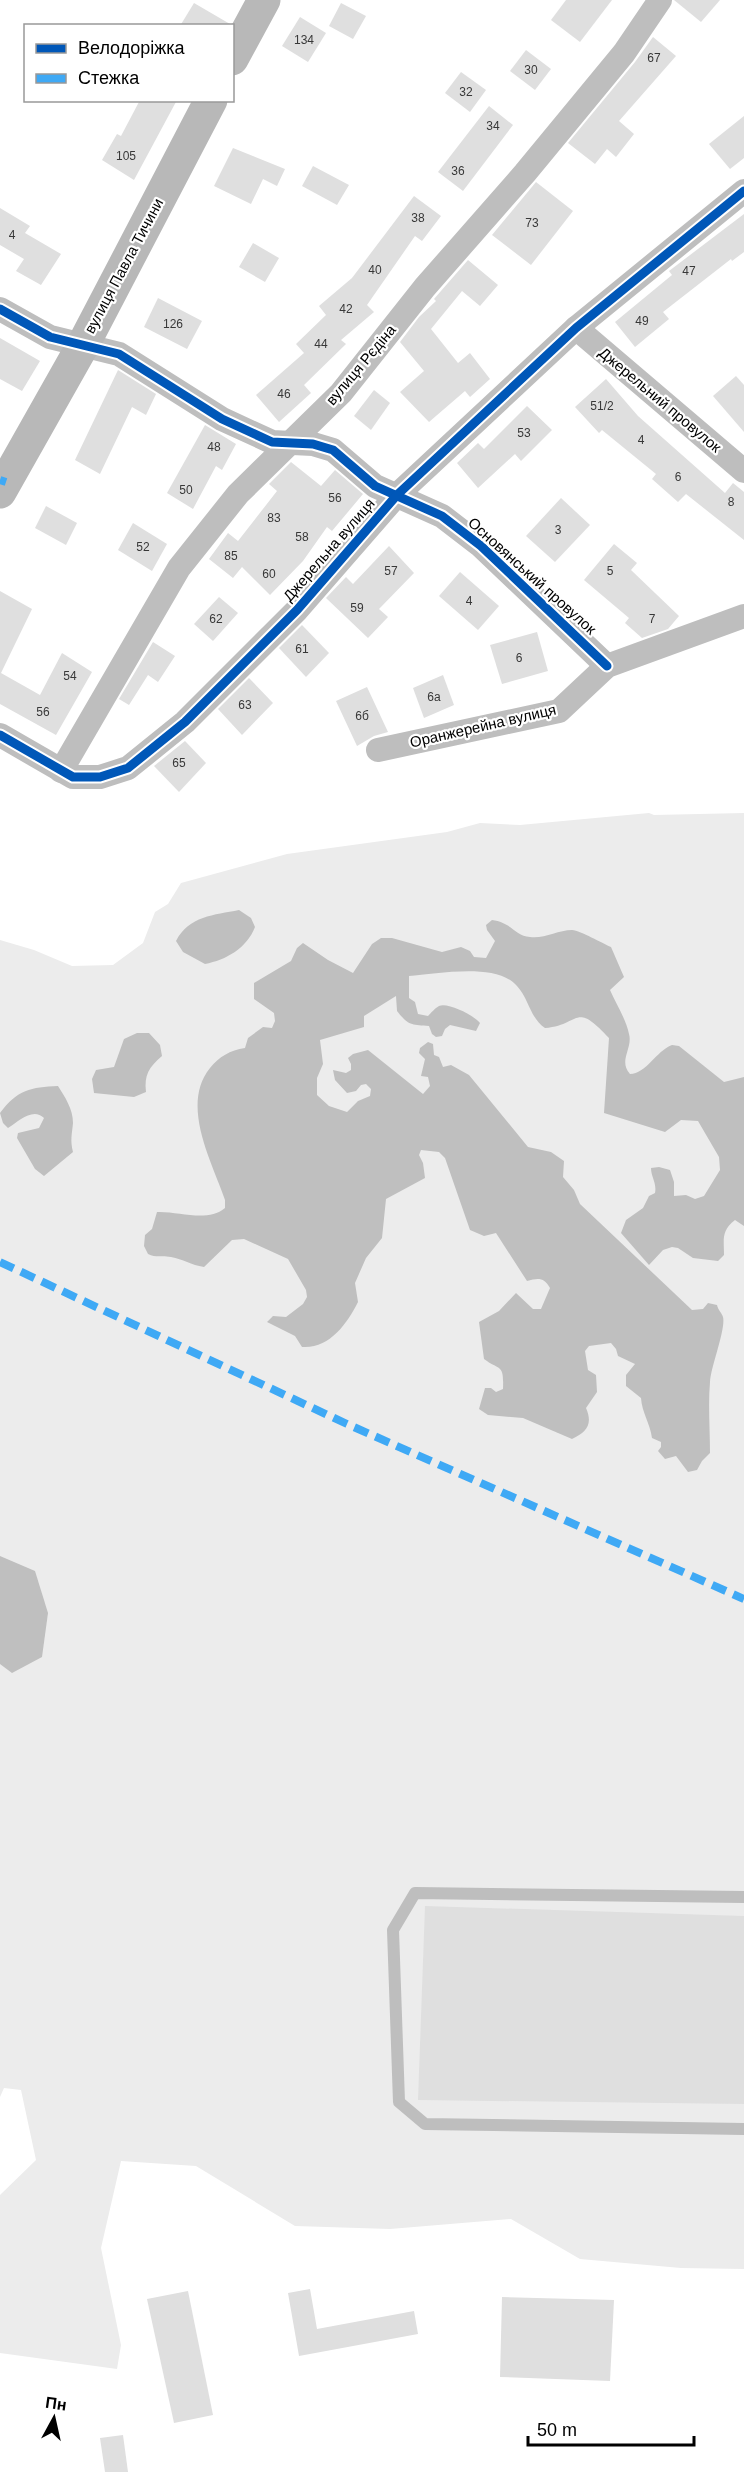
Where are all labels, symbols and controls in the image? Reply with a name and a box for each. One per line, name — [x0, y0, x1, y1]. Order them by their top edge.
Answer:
legend — [24, 24, 234, 102]
house number: 134 — [294, 33, 314, 47]
text: Велодоріжка — [78, 38, 186, 58]
house number: 67 — [647, 51, 661, 65]
house number: 30 — [524, 63, 538, 77]
text: Стежка — [78, 68, 140, 88]
house number: 32 — [459, 85, 473, 99]
house number: 34 — [486, 119, 500, 133]
house number: 105 — [116, 149, 136, 163]
house number: 36 — [451, 164, 465, 178]
street label: вулиця Павла Тичини — [81, 195, 166, 336]
house number: 38 — [411, 211, 425, 225]
house number: 73 — [525, 216, 539, 230]
house number: 4 — [9, 228, 16, 242]
house number: 40 — [368, 263, 382, 277]
house number: 47 — [682, 264, 696, 278]
house number: 42 — [339, 302, 353, 316]
house number: 49 — [635, 314, 649, 328]
house number: 126 — [163, 317, 183, 331]
street label: вулиця Рєдіна — [322, 321, 399, 408]
house number: 44 — [314, 337, 328, 351]
street label: Джерельний провулок — [596, 344, 725, 456]
house number: 46 — [277, 387, 291, 401]
house number: 51/2 — [590, 399, 614, 413]
house number: 53 — [517, 426, 531, 440]
house number: 4 — [638, 433, 645, 447]
house number: 48 — [207, 440, 221, 454]
house number: 6 — [675, 470, 682, 484]
house number: 50 — [179, 483, 193, 497]
house number: 56 — [328, 491, 342, 505]
street label: Джерельна вулиця — [279, 495, 378, 605]
house number: 8 — [728, 495, 735, 509]
house number: 83 — [267, 511, 281, 525]
street label: Основянський провулок — [465, 514, 600, 638]
house number: 3 — [555, 523, 562, 537]
house number: 58 — [295, 530, 309, 544]
house number: 52 — [136, 540, 150, 554]
house number: 85 — [224, 549, 238, 563]
house number: 57 — [384, 564, 398, 578]
house number: 5 — [607, 564, 614, 578]
house number: 60 — [262, 567, 276, 581]
house number: 4 — [466, 594, 473, 608]
house number: 59 — [350, 601, 364, 615]
house number: 62 — [209, 612, 223, 626]
house number: 7 — [649, 612, 656, 626]
house number: 61 — [295, 642, 309, 656]
house number: 6 — [516, 651, 523, 665]
house number: 54 — [63, 669, 77, 683]
house number: 6а — [427, 690, 441, 704]
house number: 63 — [238, 698, 252, 712]
street label: Оранжерейна вулиця — [408, 700, 558, 751]
house number: 56 — [36, 705, 50, 719]
house number: 6б — [355, 709, 369, 723]
house number: 65 — [172, 756, 186, 770]
north arrow — [24, 2388, 84, 2448]
text: Пн — [44, 2394, 68, 2414]
scale bar — [528, 2409, 694, 2447]
text: 50 m — [537, 2420, 577, 2440]

